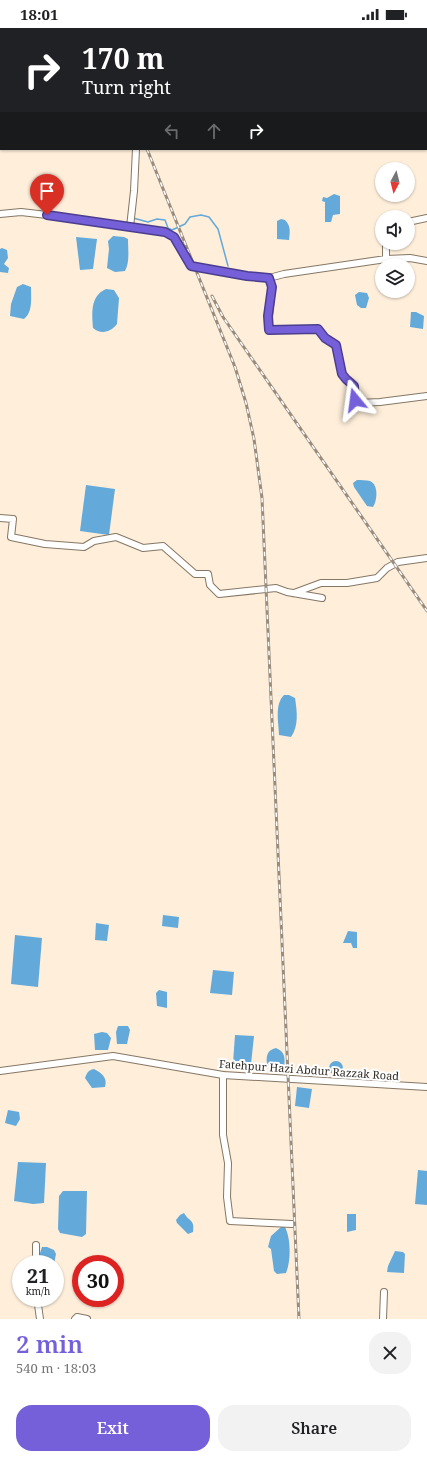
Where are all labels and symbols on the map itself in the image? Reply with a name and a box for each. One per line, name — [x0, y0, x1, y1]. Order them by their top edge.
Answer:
north arrow — [375, 162, 415, 202]
pin — [30, 174, 64, 215]
position arrow — [334, 379, 376, 421]
street label: Fatehpur Hazi Abdur Razzak Road — [218, 1056, 400, 1083]
speed limit sign: 30 — [72, 1255, 124, 1307]

